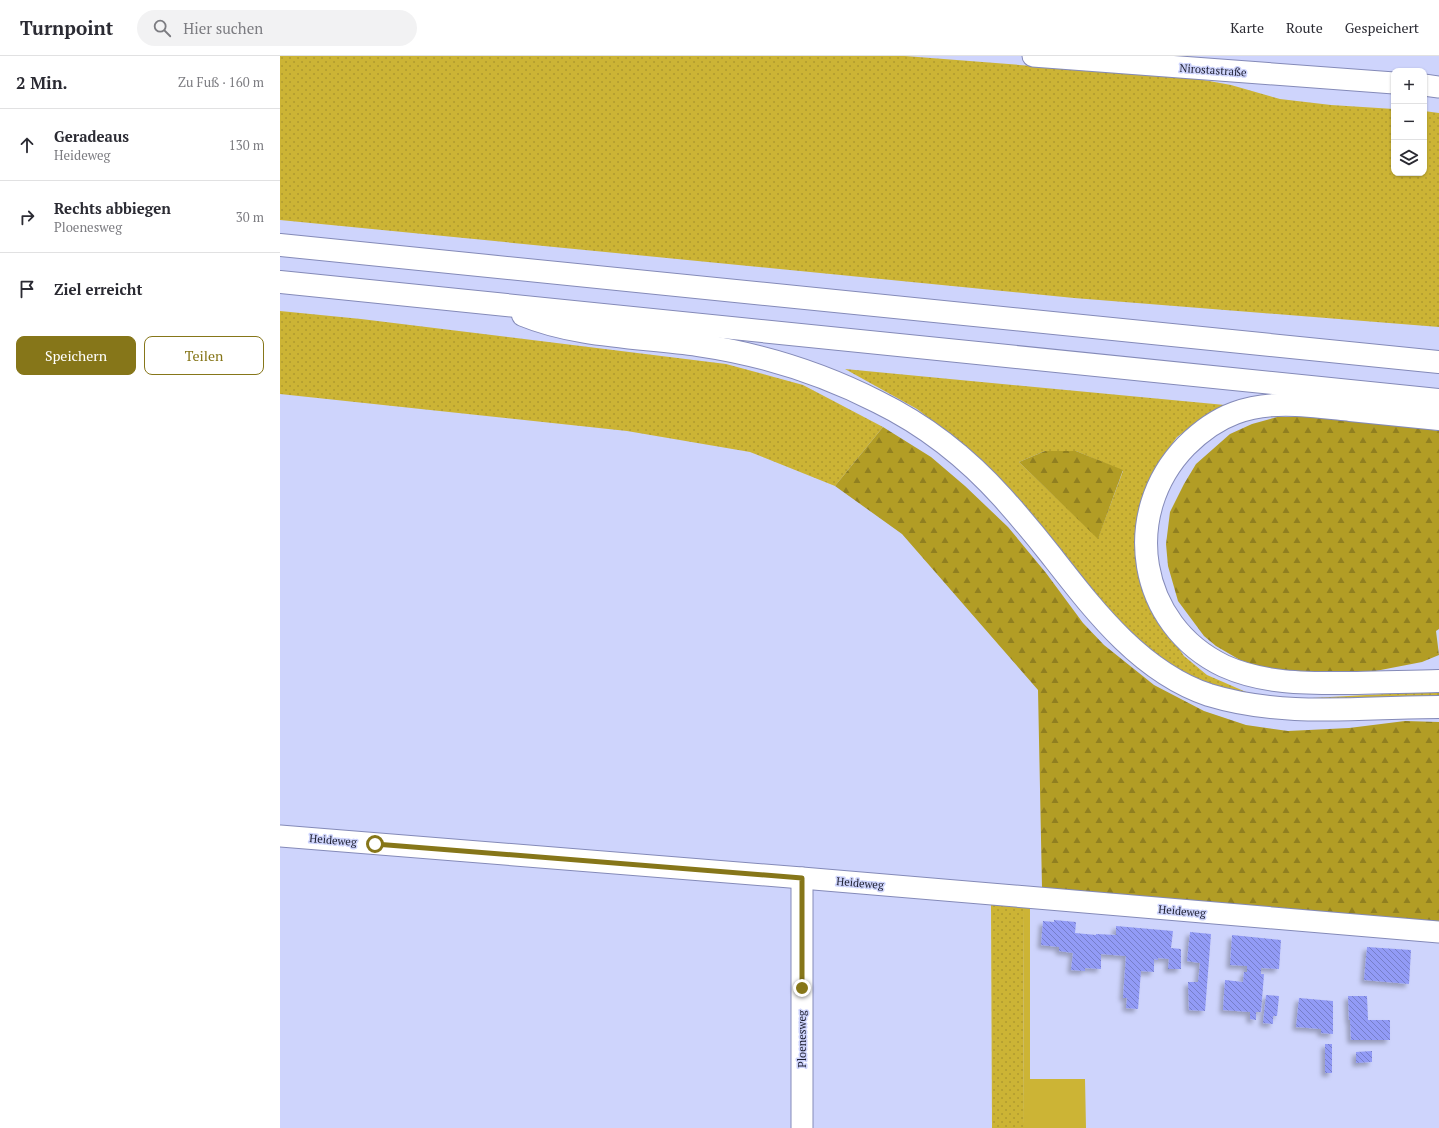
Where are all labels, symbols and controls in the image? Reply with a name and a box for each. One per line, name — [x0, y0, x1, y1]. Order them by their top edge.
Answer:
search box — [137, 10, 417, 46]
text: Turnpoint — [20, 15, 113, 40]
icon: search — [151, 17, 173, 39]
text: Hier suchen — [183, 18, 263, 38]
text: Karte — [1230, 18, 1264, 37]
text: Route — [1286, 18, 1323, 37]
text: Gespeichert — [1345, 18, 1419, 37]
street label: Nirostastraße — [1179, 61, 1247, 79]
map controls — [1391, 68, 1427, 176]
button: + — [1391, 68, 1427, 104]
text: 2 Min. — [16, 71, 68, 94]
text: Zu Fuß · 160 m — [178, 73, 264, 91]
button: − — [1391, 104, 1427, 140]
text: Geradeaus — [54, 126, 129, 146]
icon: ahead — [16, 134, 38, 156]
text: 130 m — [229, 136, 264, 154]
button: layers — [1391, 140, 1427, 176]
text: Heideweg — [54, 146, 110, 164]
text: Rechts abbiegen — [54, 198, 171, 218]
icon: right — [16, 206, 38, 228]
text: 30 m — [236, 208, 264, 226]
text: Ploenesweg — [54, 218, 122, 236]
icon: arrive — [16, 278, 38, 300]
text: Ziel erreicht — [54, 279, 142, 299]
button: Speichern — [16, 336, 136, 375]
button: Teilen — [144, 336, 264, 375]
street label: Heideweg — [309, 831, 358, 849]
route start — [366, 835, 384, 853]
street label: Heideweg — [836, 874, 885, 892]
street label: Heideweg — [1158, 902, 1207, 920]
route end — [793, 979, 811, 997]
street label: Ploenesweg — [795, 1010, 809, 1068]

